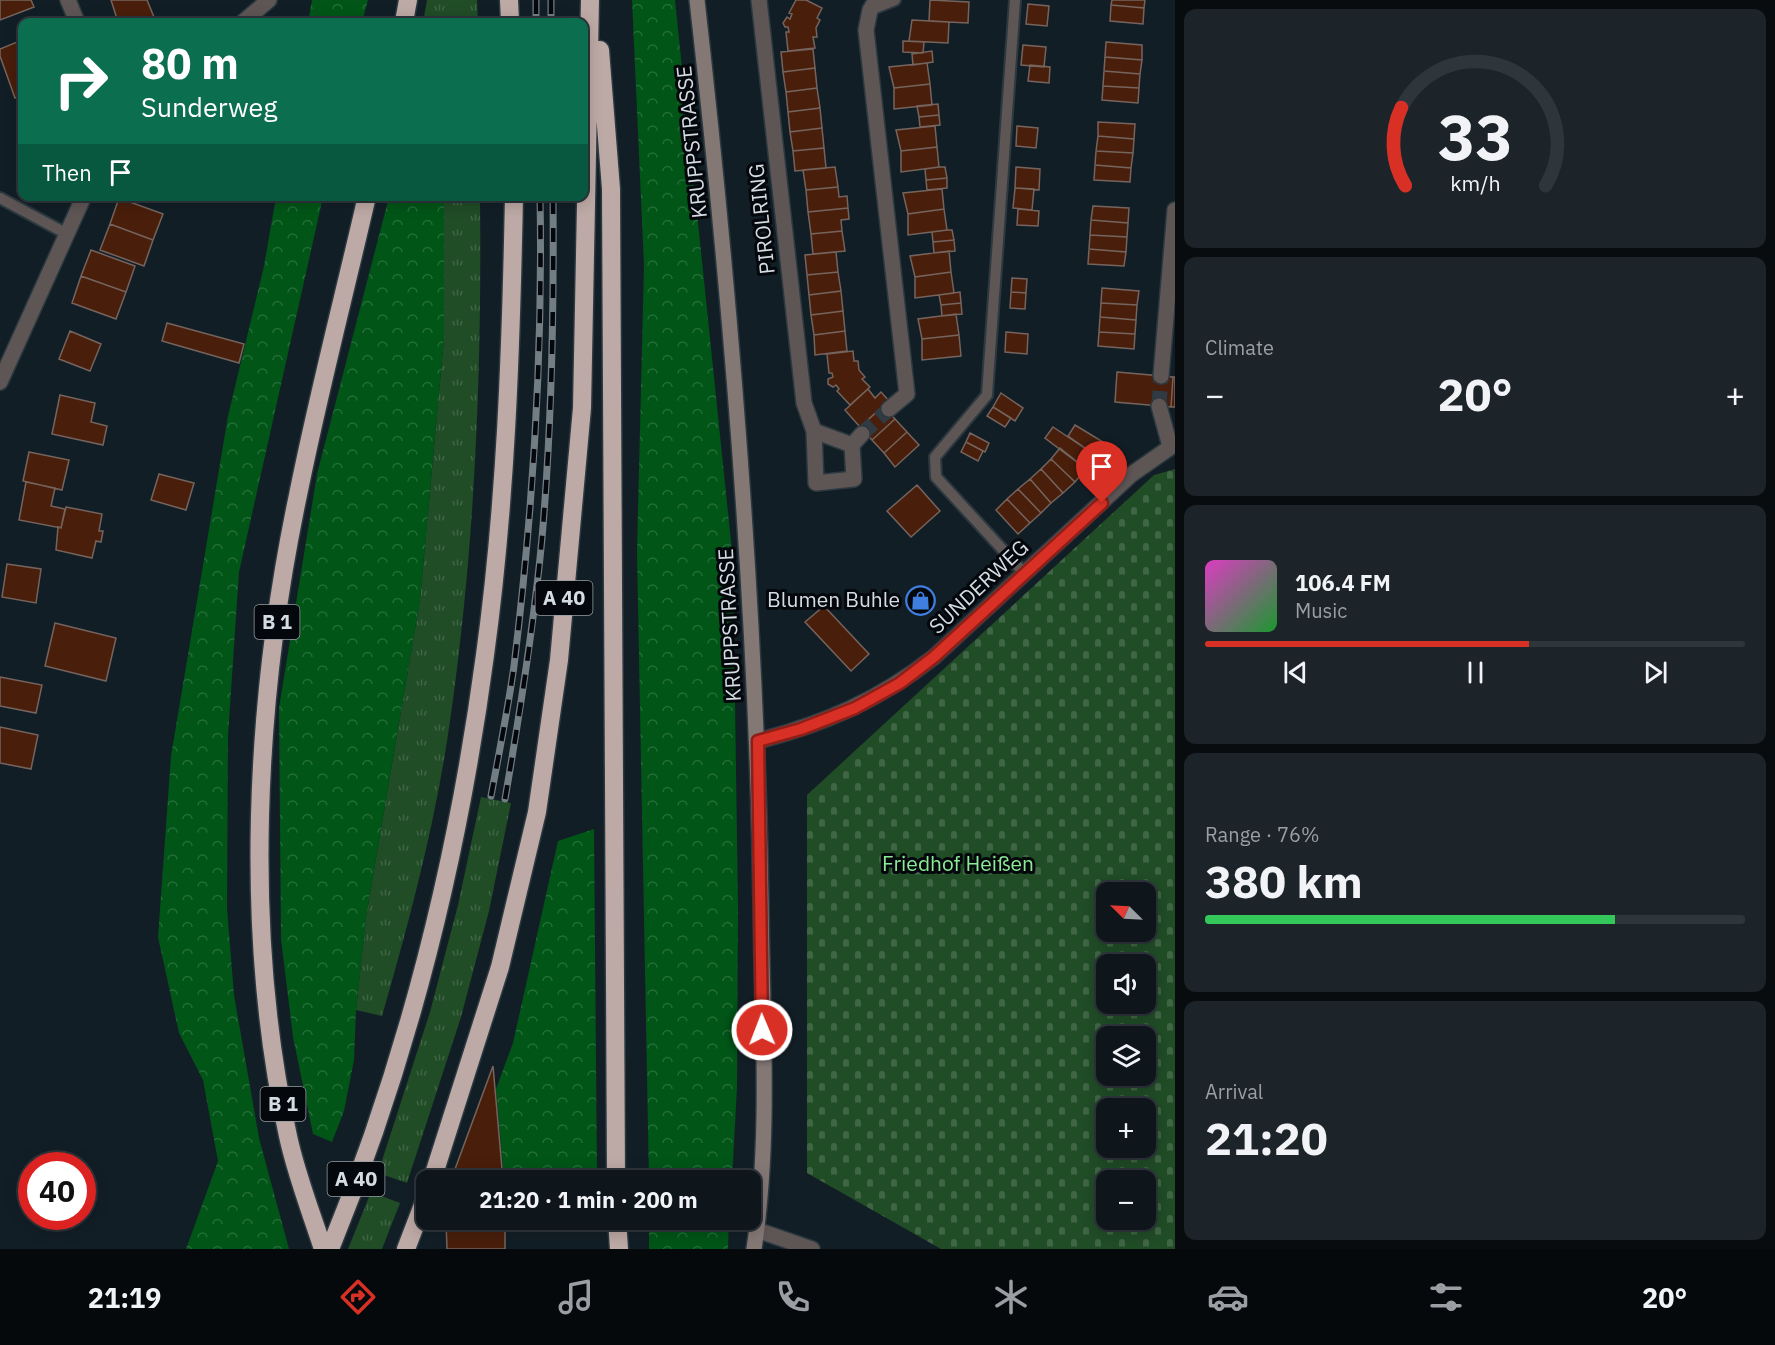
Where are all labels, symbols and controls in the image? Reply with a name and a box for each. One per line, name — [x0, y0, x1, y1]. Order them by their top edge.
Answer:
text: 80 m — [141, 36, 239, 91]
icon: right — [42, 42, 120, 120]
street label: KRUPPSTRASSE — [669, 64, 713, 220]
text: Sunderweg — [141, 89, 278, 124]
text: 33 — [1438, 96, 1512, 177]
icon: arrive — [104, 156, 137, 189]
text: Then — [42, 158, 92, 187]
street label: PIROLRING — [741, 162, 781, 276]
text: km/h — [1450, 169, 1500, 197]
text: Climate — [1205, 334, 1274, 361]
text: 20° — [1437, 365, 1513, 423]
text: − — [1205, 373, 1225, 416]
text: + — [1725, 373, 1745, 416]
pin — [1076, 441, 1127, 503]
icon: arrive — [1085, 450, 1118, 483]
street label: SUNDERWEG — [923, 533, 1034, 640]
street label: KRUPPSTRASSE — [711, 548, 747, 702]
text: 106.4 FM — [1295, 568, 1391, 597]
road number: A 40 — [536, 581, 592, 615]
shop icon: Blumen Buhle — [905, 584, 937, 616]
place label: Blumen Buhle — [767, 585, 900, 613]
text: Music — [1295, 597, 1347, 624]
road number: B 1 — [254, 605, 300, 639]
icon: previous — [1279, 656, 1312, 689]
icon: pause — [1459, 656, 1492, 689]
icon: next — [1639, 656, 1672, 689]
text: Range · 76% — [1205, 821, 1320, 848]
park label: Friedhof Heißen — [882, 849, 1034, 877]
text: 380 km — [1205, 852, 1363, 910]
north arrow — [1096, 882, 1156, 942]
map controls — [1096, 882, 1156, 1230]
button: sound — [1096, 954, 1156, 1014]
position arrow — [730, 998, 794, 1062]
button: layers — [1096, 1026, 1156, 1086]
text: Arrival — [1205, 1078, 1263, 1105]
road number: B 1 — [260, 1087, 306, 1121]
button: + — [1096, 1098, 1156, 1158]
text: 21:20 — [1205, 1109, 1328, 1167]
speed limit sign: 40 — [18, 1152, 96, 1230]
road number: A 40 — [328, 1162, 385, 1196]
button: − — [1096, 1170, 1156, 1230]
text: 21:20 · 1 min · 200 m — [479, 1185, 698, 1214]
icon: directions — [337, 1276, 379, 1318]
icon: music — [555, 1276, 597, 1318]
icon: phone — [772, 1276, 814, 1318]
icon: climate — [990, 1276, 1032, 1318]
icon: car — [1207, 1276, 1249, 1318]
icon: filters — [1425, 1276, 1467, 1318]
text: 21:19 — [88, 1280, 161, 1315]
text: 20° — [1642, 1280, 1687, 1315]

